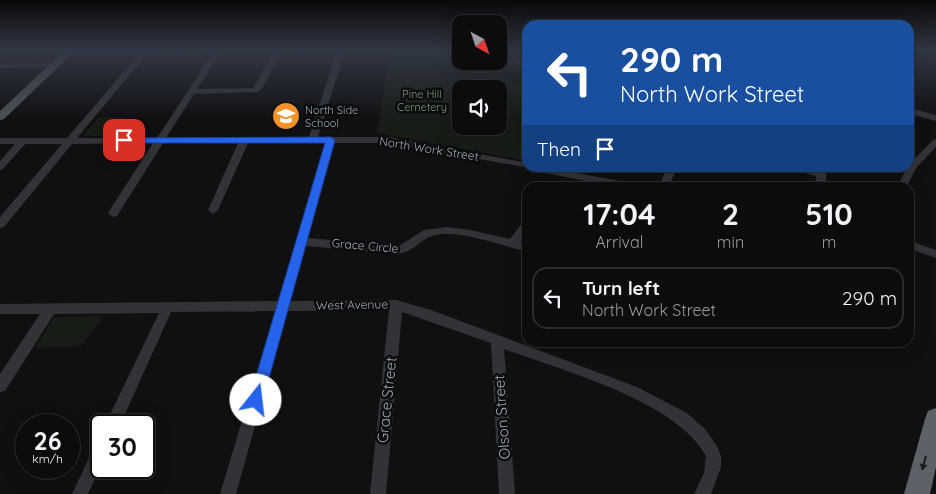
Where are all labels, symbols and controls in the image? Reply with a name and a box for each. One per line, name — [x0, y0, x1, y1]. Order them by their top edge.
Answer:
north arrow — [452, 15, 508, 70]
map controls — [452, 15, 507, 135]
text: 290 m — [620, 37, 723, 81]
icon: left — [537, 40, 602, 105]
button: sound — [452, 80, 507, 135]
text: North Work Street — [620, 80, 804, 108]
park label: Pine Hill Cemetery — [397, 87, 447, 114]
school or university icon: North Side School — [271, 101, 301, 131]
place label: North Side School — [305, 103, 358, 130]
pin — [103, 119, 145, 161]
icon: arrive — [110, 126, 138, 154]
street label: North Work Street — [378, 133, 480, 164]
icon: arrive — [591, 135, 619, 163]
text: Then — [537, 137, 581, 161]
text: 17:04 — [583, 195, 656, 233]
text: 2 — [722, 195, 739, 233]
text: 510 — [805, 195, 853, 233]
text: Arrival — [595, 232, 643, 252]
text: min — [717, 232, 744, 252]
text: m — [822, 232, 836, 252]
street label: Grace Circle — [331, 235, 399, 256]
text: Turn left — [582, 276, 660, 300]
icon: left — [539, 284, 567, 312]
text: 290 m — [842, 286, 897, 310]
street label: West Avenue — [316, 296, 388, 313]
text: North Work Street — [582, 300, 716, 320]
street label: Grace Street — [373, 356, 400, 444]
position arrow — [229, 373, 281, 425]
street label: Olson Street — [489, 374, 514, 460]
speed limit sign: 30 — [90, 414, 155, 479]
text: 26 — [33, 425, 62, 456]
text: km/h — [32, 451, 63, 466]
one-way arrow — [919, 456, 927, 471]

